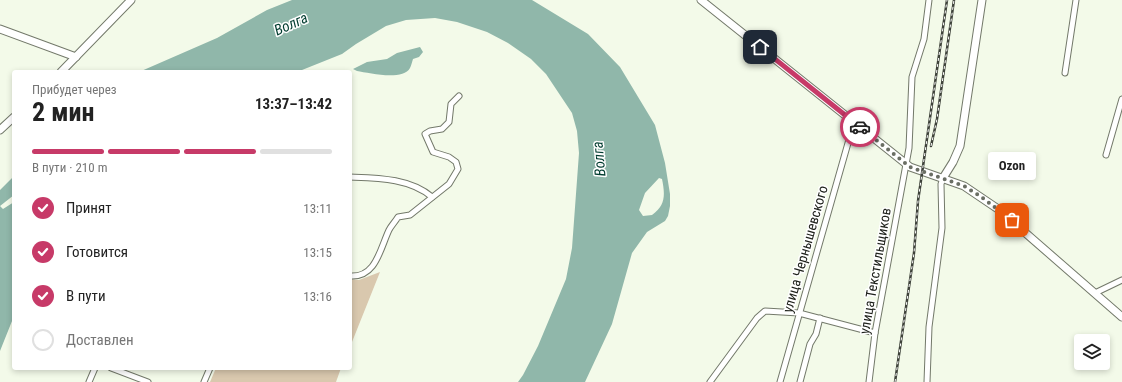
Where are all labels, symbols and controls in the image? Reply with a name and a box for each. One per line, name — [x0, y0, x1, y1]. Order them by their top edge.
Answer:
water label: Волга — [271, 9, 311, 39]
pin — [743, 30, 777, 64]
icon: home — [749, 36, 771, 58]
text: Прибудет через — [32, 82, 117, 97]
text: 13:37–13:42 — [255, 95, 332, 113]
text: 2 мин — [32, 97, 94, 127]
courier — [840, 107, 880, 147]
icon: car — [849, 116, 871, 138]
water label: Волга — [589, 141, 609, 177]
callout: Ozon — [988, 152, 1036, 180]
text: Ozon — [999, 158, 1025, 173]
text: В пути · 210 m — [32, 160, 107, 175]
street label: улица Чернышевского — [779, 184, 831, 314]
icon: check — [32, 197, 54, 219]
text: Принят — [66, 199, 112, 217]
text: 13:11 — [303, 201, 332, 216]
pin — [995, 203, 1029, 237]
street label: улица Текстильщиков — [856, 207, 894, 335]
icon: bag — [1001, 209, 1023, 231]
icon: check — [32, 241, 54, 263]
text: Готовится — [66, 243, 128, 261]
text: 13:15 — [303, 245, 332, 260]
icon: check — [32, 285, 54, 307]
text: В пути — [66, 287, 106, 305]
text: 13:16 — [303, 289, 332, 304]
text: Доставлен — [66, 331, 134, 349]
map controls — [1074, 334, 1110, 370]
button: layers — [1074, 334, 1110, 370]

